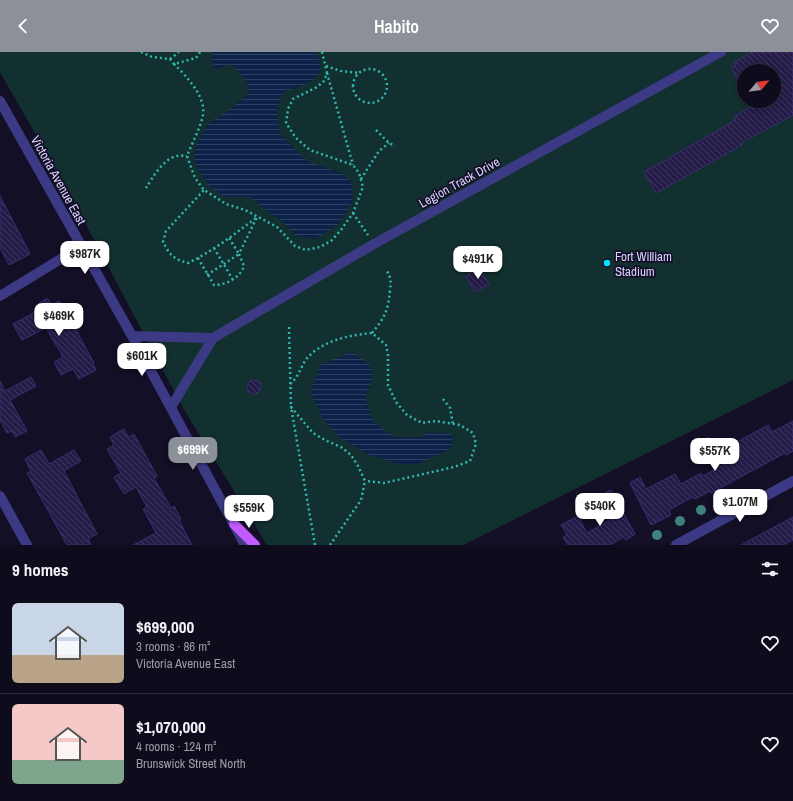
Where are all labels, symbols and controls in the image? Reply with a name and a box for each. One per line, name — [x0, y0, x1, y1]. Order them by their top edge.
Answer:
text: Habito — [374, 14, 419, 39]
icon: back — [12, 15, 34, 37]
icon: heart — [759, 15, 781, 37]
north arrow — [737, 64, 781, 108]
map controls — [737, 64, 781, 108]
street label: Victoria Avenue East — [27, 133, 90, 228]
street label: Legion Track Drive — [416, 153, 503, 212]
pin: $987K — [57, 241, 113, 275]
text: $987K — [69, 245, 101, 262]
pin: $491K — [450, 246, 506, 280]
place label: Fort William Stadium — [615, 248, 672, 280]
text: $491K — [462, 250, 494, 267]
marker: Fort William Stadium — [602, 258, 612, 268]
pin: $469K — [31, 303, 87, 337]
text: $469K — [43, 307, 75, 324]
pin: $601K — [114, 343, 170, 377]
text: $601K — [126, 347, 158, 364]
pin: $699K — [165, 437, 221, 471]
pin: $557K — [687, 438, 743, 472]
text: $699K — [177, 441, 209, 458]
text: $557K — [699, 442, 731, 459]
pin: $1.07M — [707, 489, 773, 523]
pin: $540K — [572, 493, 628, 527]
text: $1.07M — [722, 493, 758, 510]
pin: $559K — [221, 495, 277, 529]
text: $540K — [584, 497, 616, 514]
text: $559K — [233, 499, 265, 516]
text: 9 homes — [12, 558, 69, 581]
icon: filters — [759, 558, 781, 580]
text: $699,000 — [136, 615, 194, 638]
icon: home — [44, 619, 92, 667]
icon: heart — [759, 632, 781, 654]
text: 3 rooms · 86 m² — [136, 638, 211, 655]
text: Victoria Avenue East — [136, 655, 235, 672]
text: $1,070,000 — [136, 715, 206, 738]
icon: home — [44, 720, 92, 768]
icon: heart — [759, 733, 781, 755]
text: 4 rooms · 124 m² — [136, 738, 217, 755]
text: Brunswick Street North — [136, 755, 246, 772]

